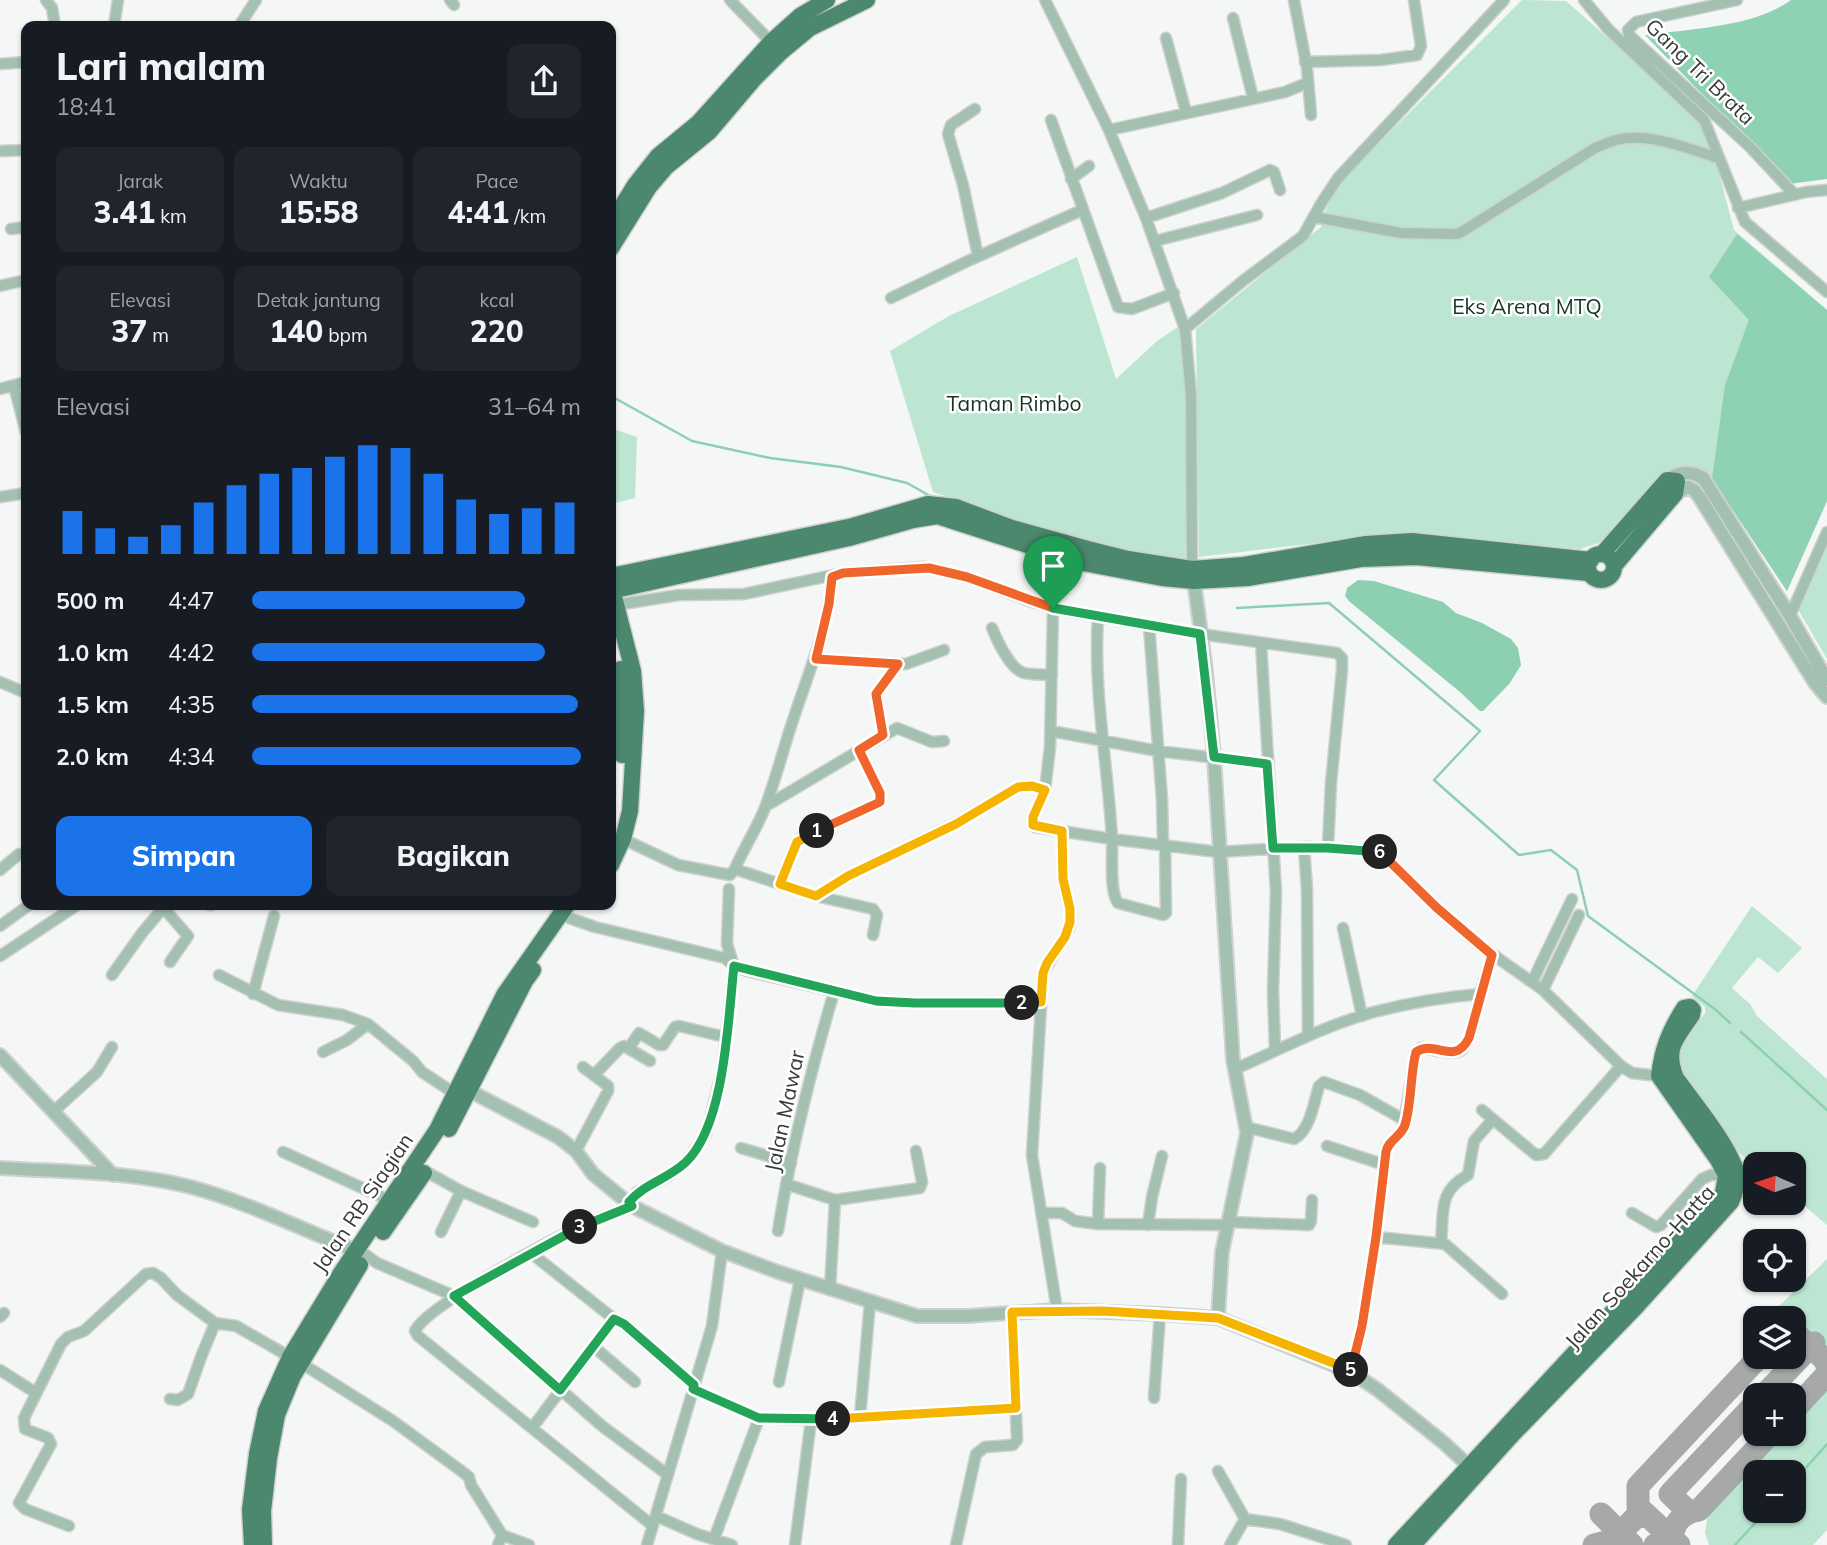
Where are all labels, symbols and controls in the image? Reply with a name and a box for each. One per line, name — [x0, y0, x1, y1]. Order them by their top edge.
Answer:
street label: Gang Tri Brata — [1641, 13, 1761, 130]
text: Lari malam — [56, 42, 266, 90]
button: share — [507, 44, 581, 118]
text: 18:41 — [56, 92, 116, 121]
text: Jarak — [117, 169, 163, 193]
text: Waktu — [289, 169, 348, 193]
text: Pace — [475, 169, 518, 193]
text: 3.41 — [94, 193, 155, 231]
text: 15:58 — [279, 193, 358, 231]
text: 4:41 — [448, 193, 509, 231]
text: km — [155, 204, 187, 228]
text: /km — [509, 204, 546, 228]
text: Elevasi — [110, 288, 171, 312]
text: Detak jantung — [256, 288, 381, 312]
text: kcal — [479, 288, 514, 312]
park label: Eks Arena MTQ — [1452, 293, 1602, 319]
text: 37 — [111, 312, 147, 350]
text: 140 — [269, 312, 323, 350]
text: 220 — [470, 312, 524, 350]
text: m — [147, 323, 169, 347]
text: bpm — [323, 323, 368, 347]
park label: Taman Rimbo — [946, 390, 1082, 416]
text: Elevasi — [56, 392, 130, 421]
text: 31–64 m — [488, 392, 581, 421]
pin — [1023, 536, 1083, 608]
icon: arrive — [1034, 547, 1072, 585]
text: 500 m — [56, 586, 124, 615]
text: 4:47 — [168, 586, 215, 615]
text: 1.0 km — [56, 638, 129, 667]
text: 4:42 — [168, 638, 215, 667]
text: 1.5 km — [56, 690, 129, 719]
text: 4:35 — [168, 690, 215, 719]
text: 2.0 km — [56, 742, 129, 771]
text: 4:34 — [168, 742, 215, 771]
pin: 1 — [800, 814, 834, 848]
button: Simpan — [56, 816, 312, 896]
button: Bagikan — [326, 816, 581, 896]
text: 1 — [811, 818, 822, 842]
pin: 6 — [1362, 834, 1398, 870]
text: 6 — [1374, 839, 1385, 863]
pin: 2 — [1004, 986, 1040, 1020]
text: 2 — [1016, 990, 1027, 1014]
street label: Jalan Mawar — [758, 1047, 810, 1174]
street label: Jalan RB Siagian — [306, 1128, 418, 1277]
north arrow — [1743, 1152, 1806, 1214]
map controls — [1743, 1152, 1806, 1523]
street label: Jalan Soekarno-Hatta — [1559, 1179, 1720, 1354]
pin: 3 — [562, 1210, 598, 1244]
text: 3 — [574, 1214, 585, 1238]
button: locate — [1743, 1229, 1806, 1292]
button: layers — [1743, 1306, 1806, 1369]
pin: 5 — [1334, 1352, 1368, 1388]
text: 5 — [1345, 1357, 1356, 1381]
button: + — [1743, 1383, 1806, 1446]
pin: 4 — [816, 1402, 850, 1436]
text: 4 — [827, 1406, 838, 1430]
button: − — [1743, 1460, 1806, 1523]

